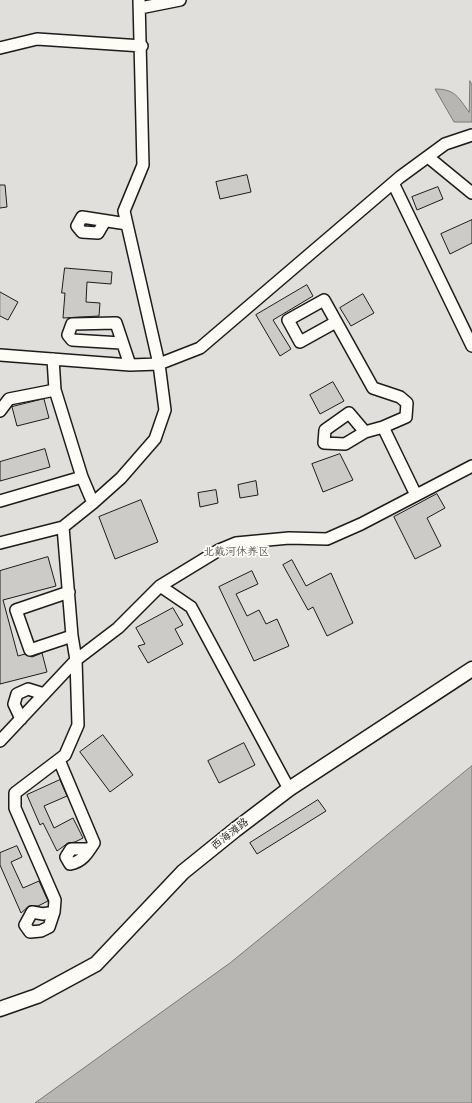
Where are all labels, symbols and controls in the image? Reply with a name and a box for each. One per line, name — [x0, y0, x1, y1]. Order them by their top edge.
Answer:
park label: 北戴河休养区 — [203, 545, 269, 559]
street label: 西海滩路 — [209, 815, 251, 853]

